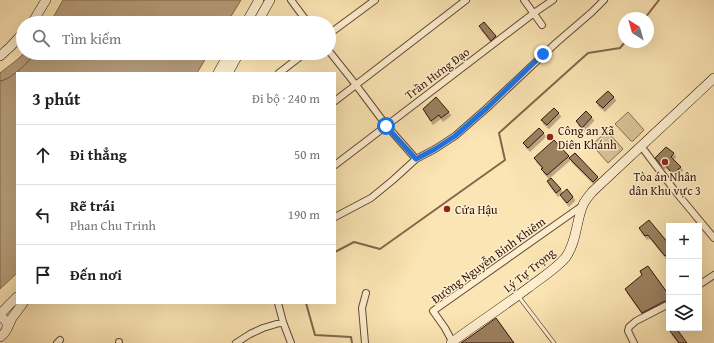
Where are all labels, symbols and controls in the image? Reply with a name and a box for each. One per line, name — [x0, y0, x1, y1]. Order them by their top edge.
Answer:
north arrow — [618, 12, 654, 48]
search box — [16, 16, 336, 60]
icon: search — [30, 27, 52, 49]
text: Tìm kiếm — [62, 28, 121, 49]
street label: Trần Hưng Đạo — [401, 43, 473, 103]
route end — [534, 45, 552, 63]
text: 3 phút — [32, 86, 80, 111]
text: Đi bộ · 240 m — [252, 89, 320, 108]
route start — [377, 117, 395, 135]
place label: Công an Xã Diên Khánh — [558, 122, 617, 153]
marker: Công an Xã Diên Khánh — [545, 132, 555, 142]
icon: ahead — [32, 144, 54, 166]
text: Đi thẳng — [70, 144, 127, 165]
text: 50 m — [294, 145, 320, 164]
marker: Tòa án Nhân dân Khu vực 3 — [660, 157, 670, 167]
place label: Tòa án Nhân dân Khu vực 3 — [629, 168, 701, 199]
text: Rẽ trái — [70, 195, 115, 216]
place label: Cửa Hậu — [455, 201, 498, 218]
icon: left — [32, 204, 54, 226]
marker: Cửa Hậu — [442, 204, 452, 214]
text: 190 m — [288, 205, 320, 224]
street label: Đường Nguyễn Bỉnh Khiêm — [428, 213, 549, 307]
text: Phan Chu Trinh — [70, 216, 156, 235]
map controls — [666, 223, 702, 331]
button: + — [666, 223, 702, 259]
street label: Lý Tự Trọng — [500, 244, 558, 296]
button: − — [666, 259, 702, 295]
icon: arrive — [32, 264, 54, 286]
text: Đến nơi — [70, 264, 122, 285]
button: layers — [666, 295, 702, 331]

